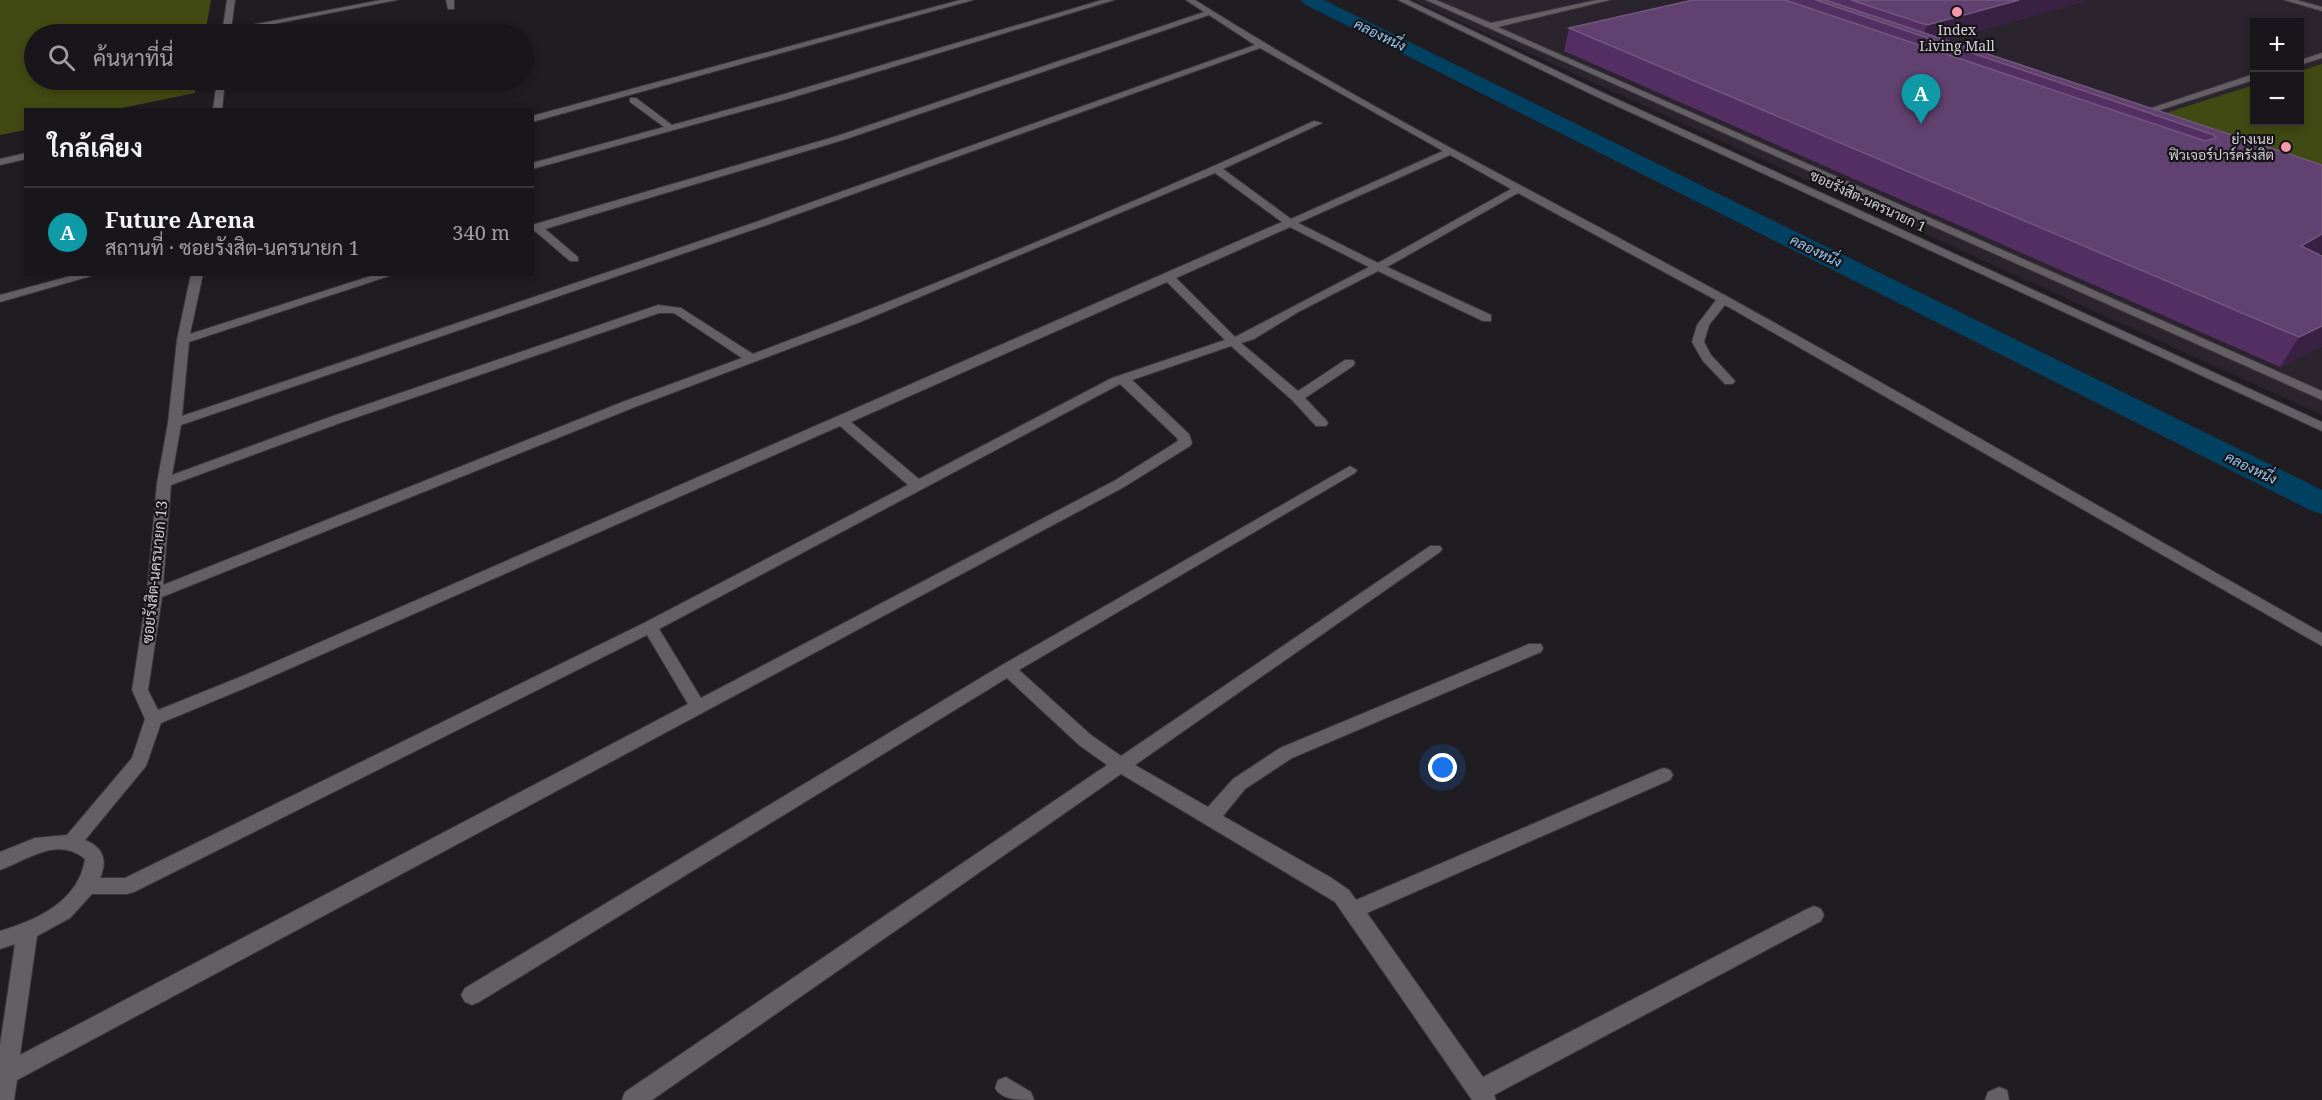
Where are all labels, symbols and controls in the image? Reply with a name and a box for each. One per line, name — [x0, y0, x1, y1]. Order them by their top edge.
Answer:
marker: Index Living Mall — [1950, 5, 1964, 19]
water label: คลองหนึ่ง — [1351, 12, 1410, 55]
map controls — [2250, 18, 2304, 126]
button: + — [2250, 18, 2304, 72]
place label: Index Living Mall — [1919, 20, 1996, 55]
search box — [24, 24, 534, 90]
icon: search — [45, 41, 78, 74]
text: ค้นหาที่นี่ — [93, 42, 173, 72]
button: − — [2250, 72, 2304, 126]
pin: A — [1902, 74, 1940, 124]
text: ใกล้เคียง — [48, 129, 143, 165]
place label: ย่างเนย ฟิวเจอร์ปาร์ครังสิต — [2169, 129, 2274, 164]
marker: ย่างเนย ฟิวเจอร์ปาร์ครังสิต — [2279, 140, 2293, 154]
street label: ซอยรังสิต-นครนายก 1 — [1807, 165, 1929, 236]
text: Future Arena — [105, 204, 255, 234]
text: A — [60, 219, 75, 246]
text: 340 m — [452, 219, 510, 246]
water label: คลองหนึ่ง — [1787, 228, 1846, 271]
text: สถานที่ · ซอยรังสิต-นครนายก 1 — [105, 234, 360, 261]
water label: คลองหนึ่ง — [2222, 445, 2281, 488]
street label: ซอยรังสิต-นครนายก 13 — [137, 499, 171, 644]
your location — [1428, 753, 1457, 782]

